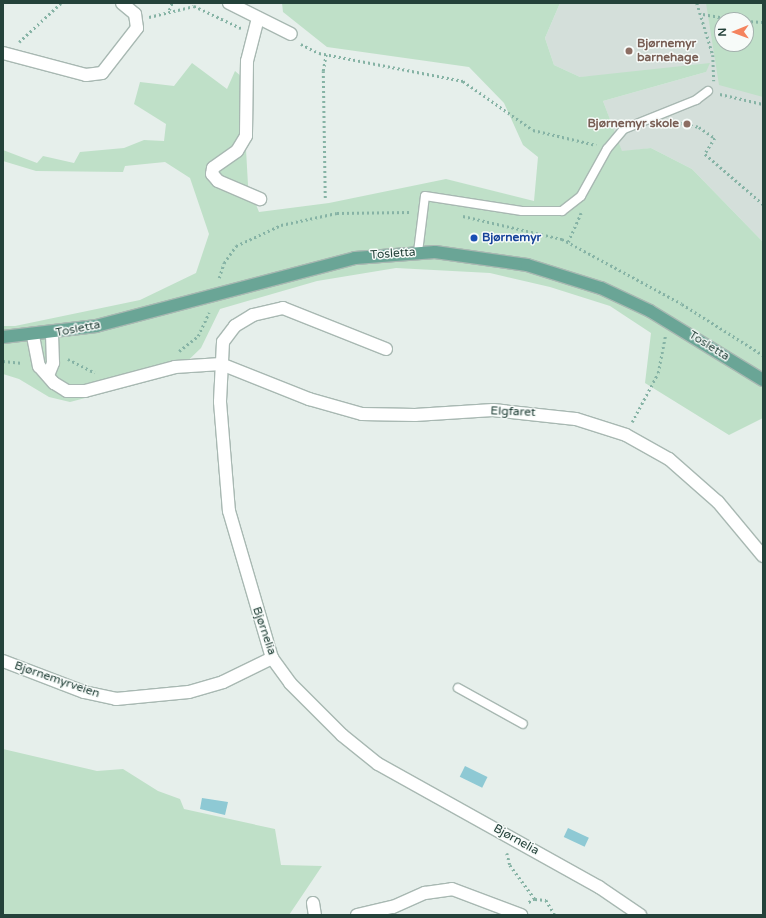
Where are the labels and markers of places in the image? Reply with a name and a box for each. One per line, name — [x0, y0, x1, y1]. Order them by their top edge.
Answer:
place label: Bjørnemyr barnehage — [637, 37, 698, 65]
marker: Bjørnemyr barnehage — [624, 46, 634, 56]
place label: Bjørnemyr skole — [587, 117, 679, 131]
marker: Bjørnemyr skole — [682, 119, 692, 129]
place label: Bjørnemyr — [482, 231, 541, 245]
marker: Bjørnemyr — [469, 233, 479, 243]

